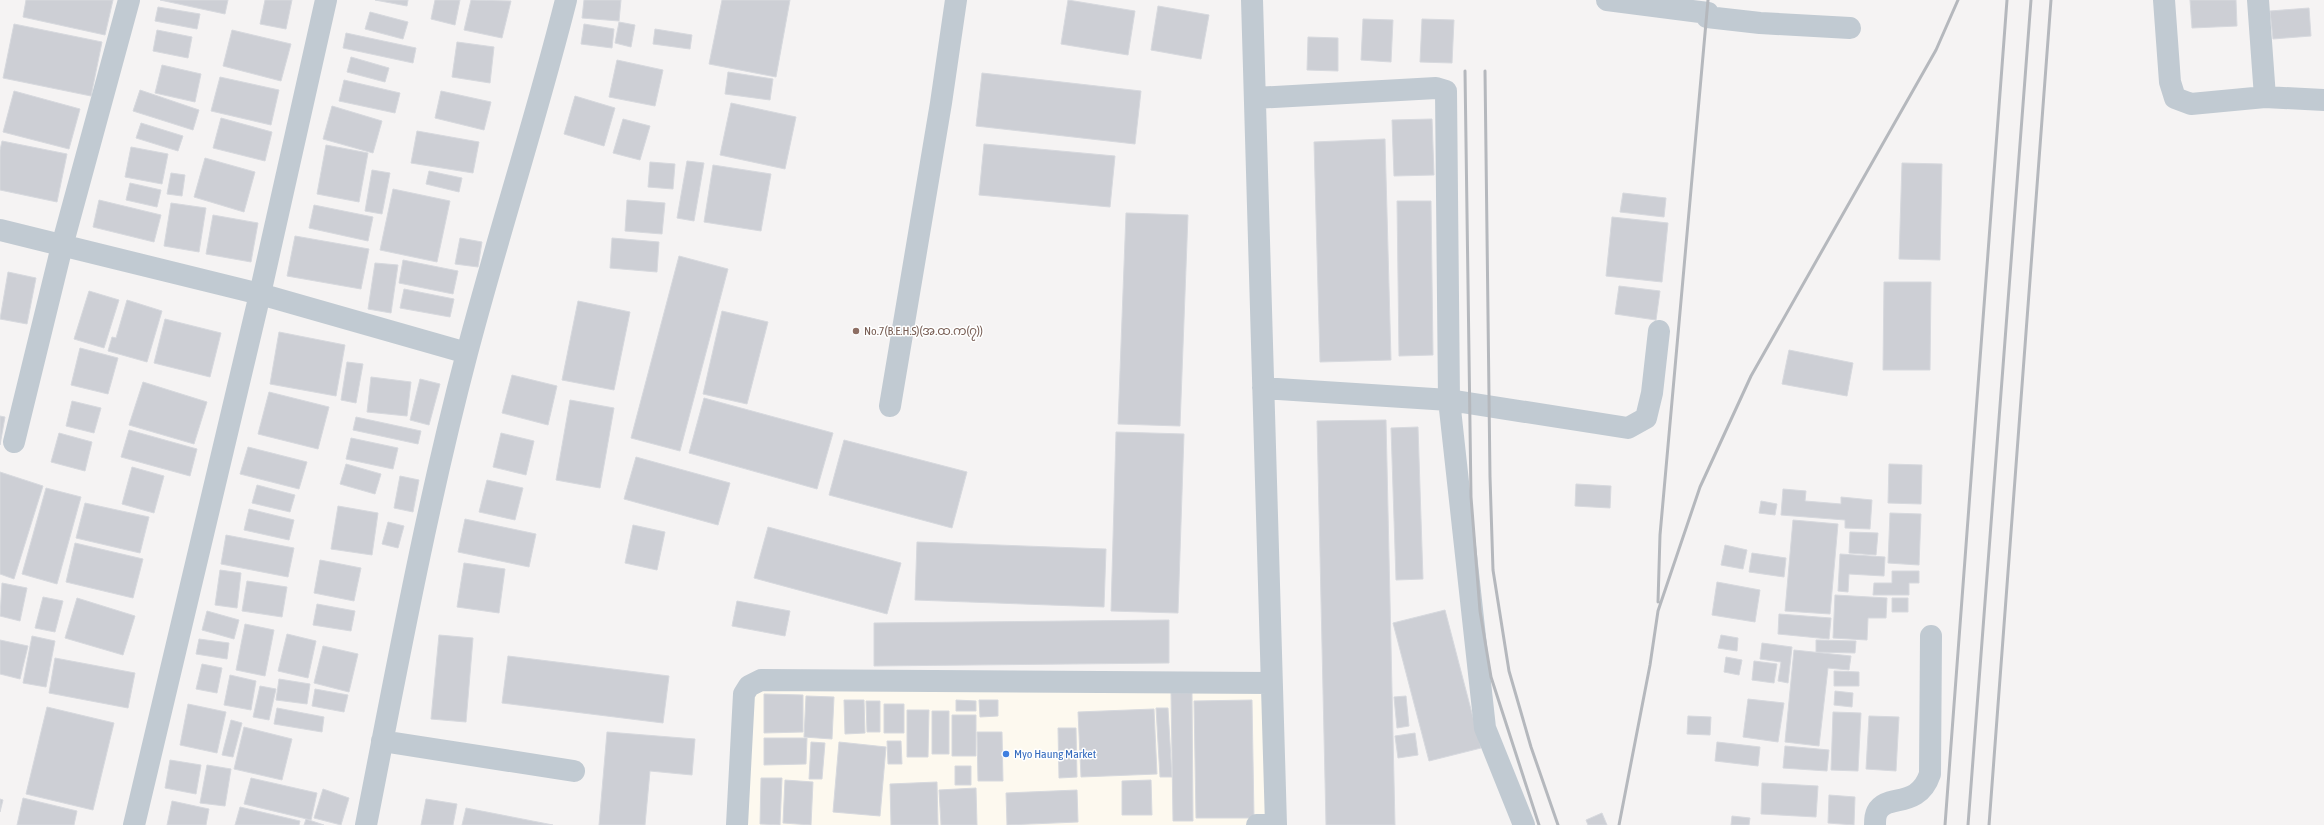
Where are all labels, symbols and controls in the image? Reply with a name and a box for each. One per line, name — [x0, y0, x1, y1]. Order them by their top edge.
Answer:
place label: No.7(B.E.H.S)(အ.ထ.က(၇)) — [864, 324, 983, 341]
marker: No.7(B.E.H.S)(အ.ထ.က(၇)) — [851, 326, 861, 336]
place label: Myo Haung Market — [1014, 747, 1097, 761]
marker: Myo Haung Market — [1001, 749, 1011, 759]

